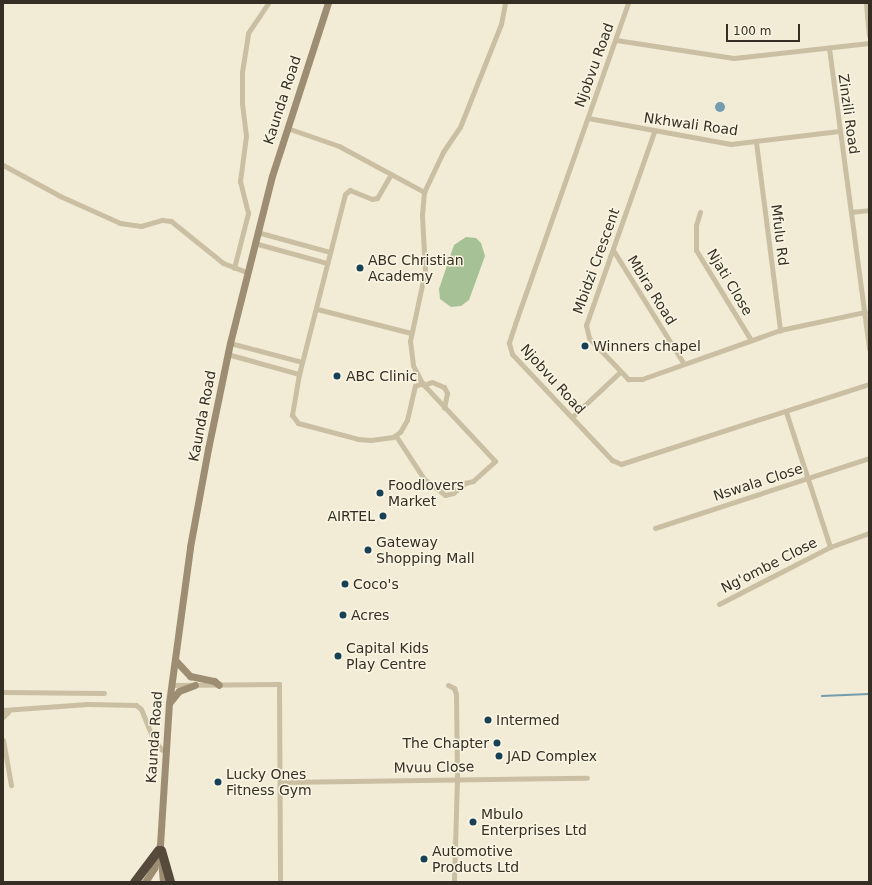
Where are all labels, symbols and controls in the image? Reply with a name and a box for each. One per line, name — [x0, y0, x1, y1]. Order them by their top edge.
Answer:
scale bar — [728, 16, 802, 42]
street label: Njobvu Road — [571, 21, 617, 109]
text: 100 m — [733, 24, 771, 38]
street label: Kaunda Road — [260, 54, 304, 146]
street label: Zinzili Road — [835, 73, 863, 155]
street label: Nkhwali Road — [643, 109, 739, 139]
street label: Mfulu Rd — [768, 203, 792, 267]
street label: Mbidzi Crescent — [569, 206, 623, 316]
street label: Njati Close — [704, 246, 756, 318]
place label: ABC Christian Academy — [368, 252, 464, 284]
street label: Mbira Road — [624, 252, 680, 328]
marker: ABC Christian Academy — [355, 263, 365, 273]
place label: Winners chapel — [593, 338, 701, 354]
street label: Njobvu Road — [517, 340, 589, 418]
marker: Winners chapel — [580, 341, 590, 351]
place label: ABC Clinic — [346, 368, 417, 384]
street label: Kaunda Road — [185, 369, 219, 463]
marker: ABC Clinic — [331, 370, 343, 382]
street label: Nswala Close — [711, 460, 805, 504]
place label: Foodlovers Market — [388, 477, 464, 510]
marker: Foodlovers Market — [375, 488, 385, 498]
place label: AIRTEL — [327, 508, 375, 524]
marker: AIRTEL — [378, 511, 388, 521]
place label: Gateway Shopping Mall — [376, 534, 475, 566]
street label: Ng'ombe Close — [718, 534, 820, 596]
marker: Gateway Shopping Mall — [363, 545, 373, 555]
place label: Coco's — [353, 576, 399, 592]
marker: Coco's — [340, 579, 350, 589]
place label: Acres — [351, 607, 389, 623]
marker: Acres — [338, 610, 348, 620]
place label: Capital Kids Play Centre — [346, 640, 429, 672]
marker: Capital Kids Play Centre — [333, 651, 343, 661]
street label: Kaunda Road — [142, 690, 166, 784]
place label: Intermed — [496, 712, 560, 728]
marker: Intermed — [483, 715, 493, 725]
place label: The Chapter — [403, 735, 489, 751]
marker: The Chapter — [492, 738, 502, 748]
place label: JAD Complex — [507, 748, 597, 764]
marker: JAD Complex — [494, 751, 504, 761]
street label: Mvuu Close — [394, 758, 474, 776]
place label: Lucky Ones Fitness Gym — [226, 766, 312, 798]
marker: Lucky Ones Fitness Gym — [213, 777, 223, 787]
place label: Mbulo Enterprises Ltd — [481, 806, 587, 838]
marker: Mbulo Enterprises Ltd — [468, 817, 478, 827]
place label: Automotive Products Ltd — [432, 843, 519, 876]
marker: Automotive Products Ltd — [419, 854, 429, 864]

